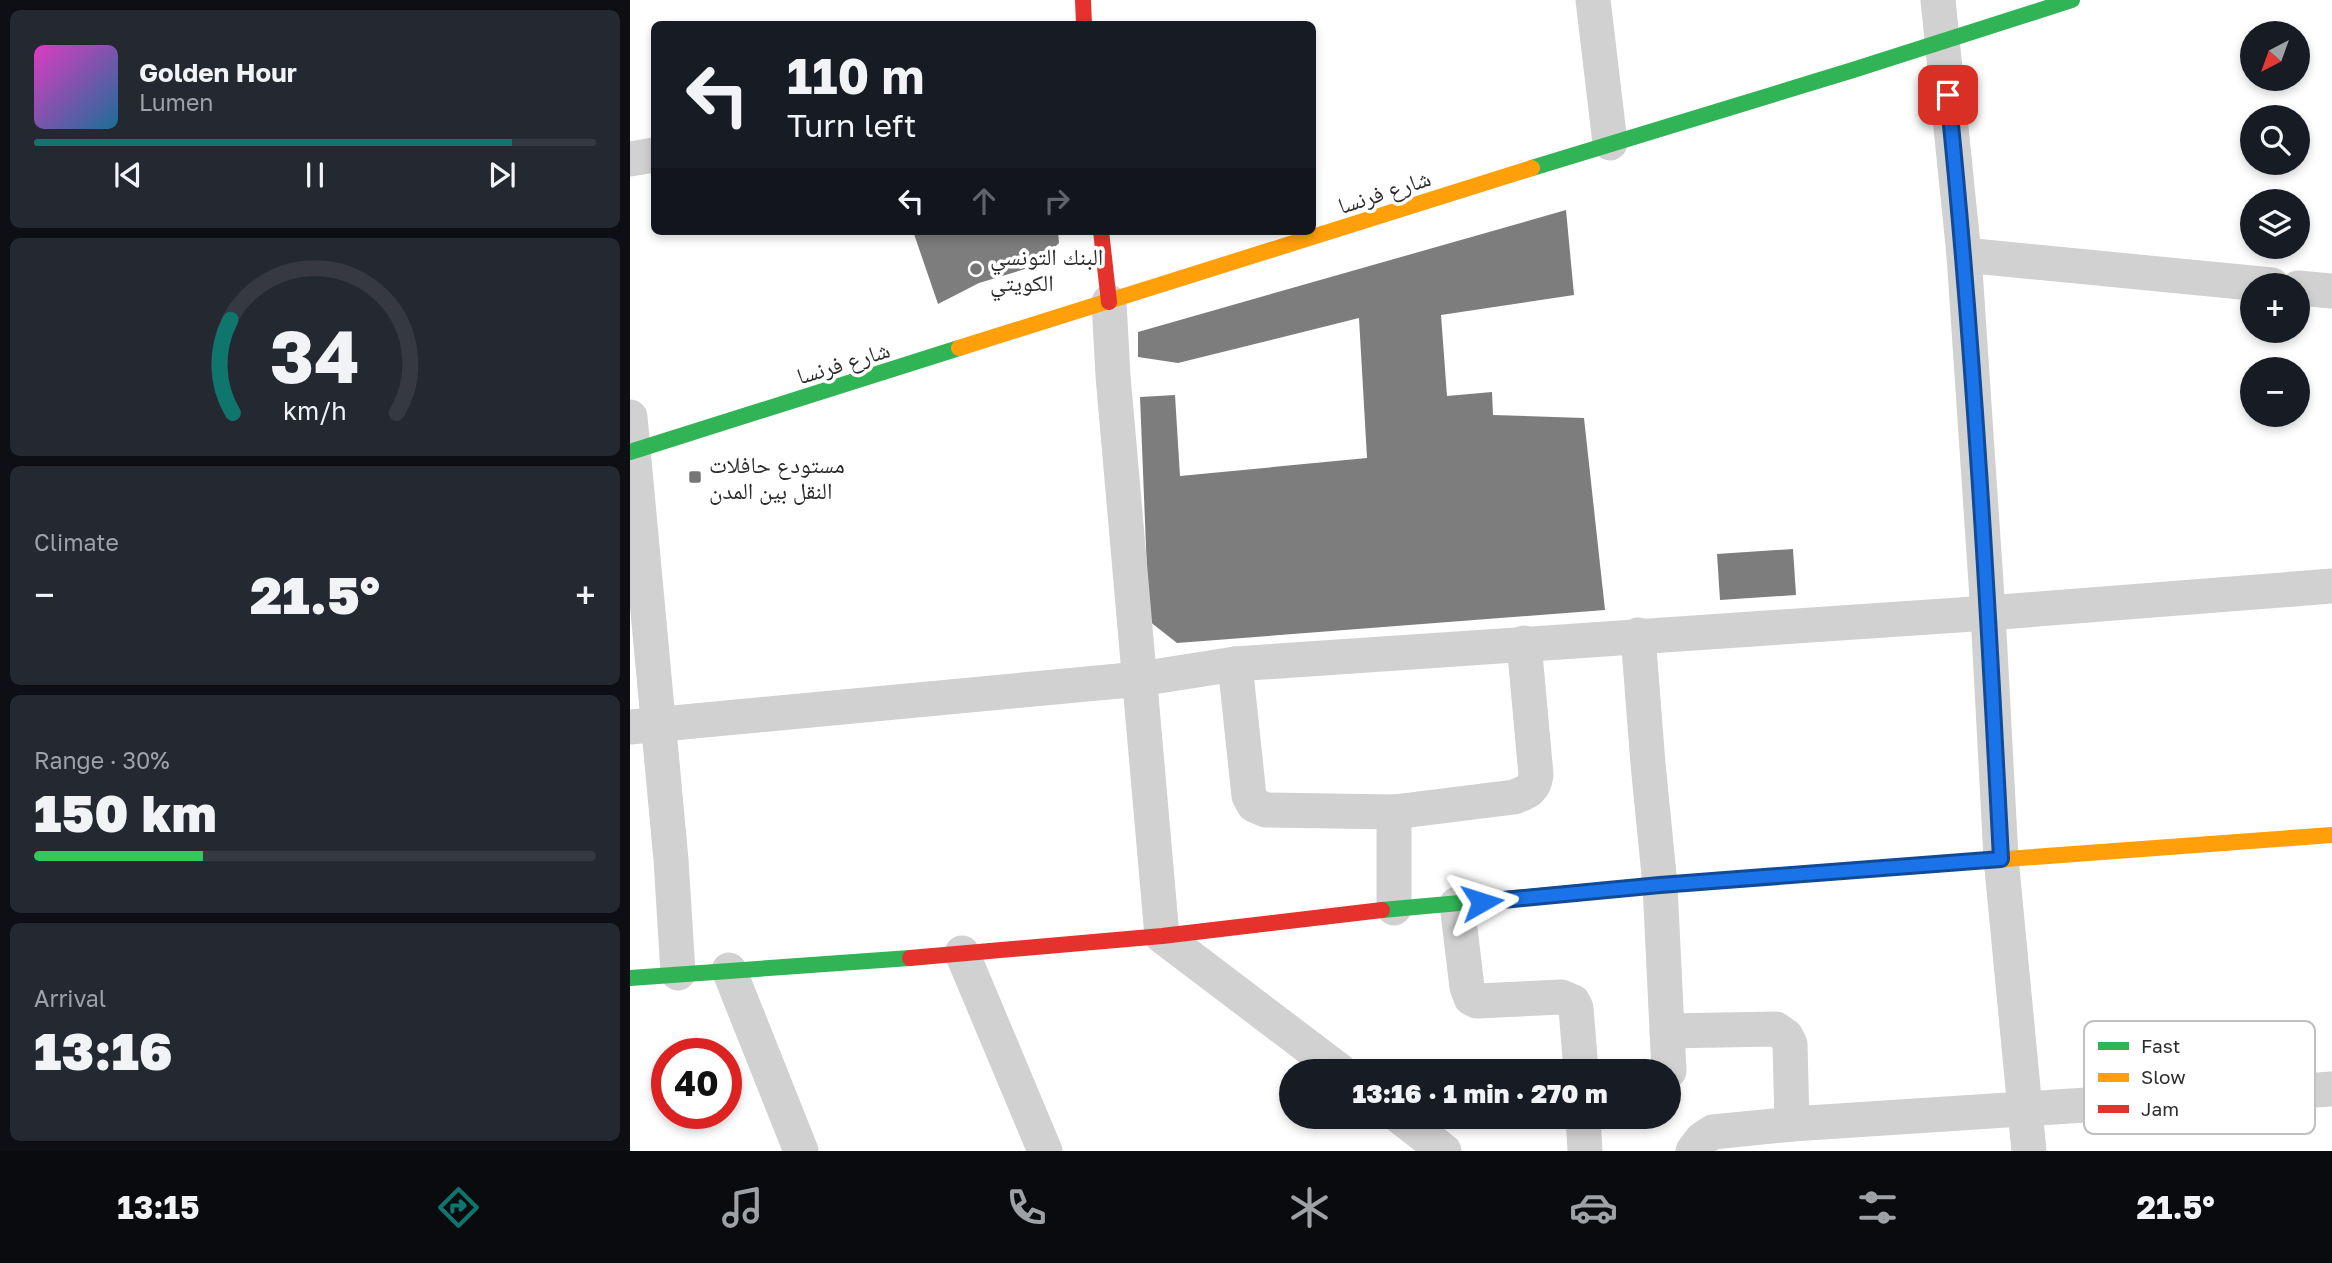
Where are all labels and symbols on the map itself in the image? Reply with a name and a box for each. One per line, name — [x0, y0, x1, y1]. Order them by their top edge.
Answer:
north arrow — [2240, 21, 2310, 91]
pin — [1918, 65, 1978, 125]
street label: شارع فرنسا — [1334, 163, 1435, 221]
place label: البنك التونسي الكويتي — [990, 242, 1103, 302]
marker: البنك التونسي الكويتي — [968, 261, 984, 277]
street label: شارع فرنسا — [793, 335, 893, 391]
place label: مستودع حافلات النقل بين المدن — [709, 450, 845, 505]
marker: مستودع حافلات النقل بين المدن — [687, 469, 703, 485]
position arrow — [1445, 865, 1519, 939]
legend — [2084, 1021, 2315, 1134]
text: Fast — [2141, 1034, 2180, 1057]
speed limit sign: 40 — [651, 1038, 742, 1129]
text: Slow — [2141, 1065, 2186, 1088]
text: Jam — [2141, 1097, 2179, 1120]

